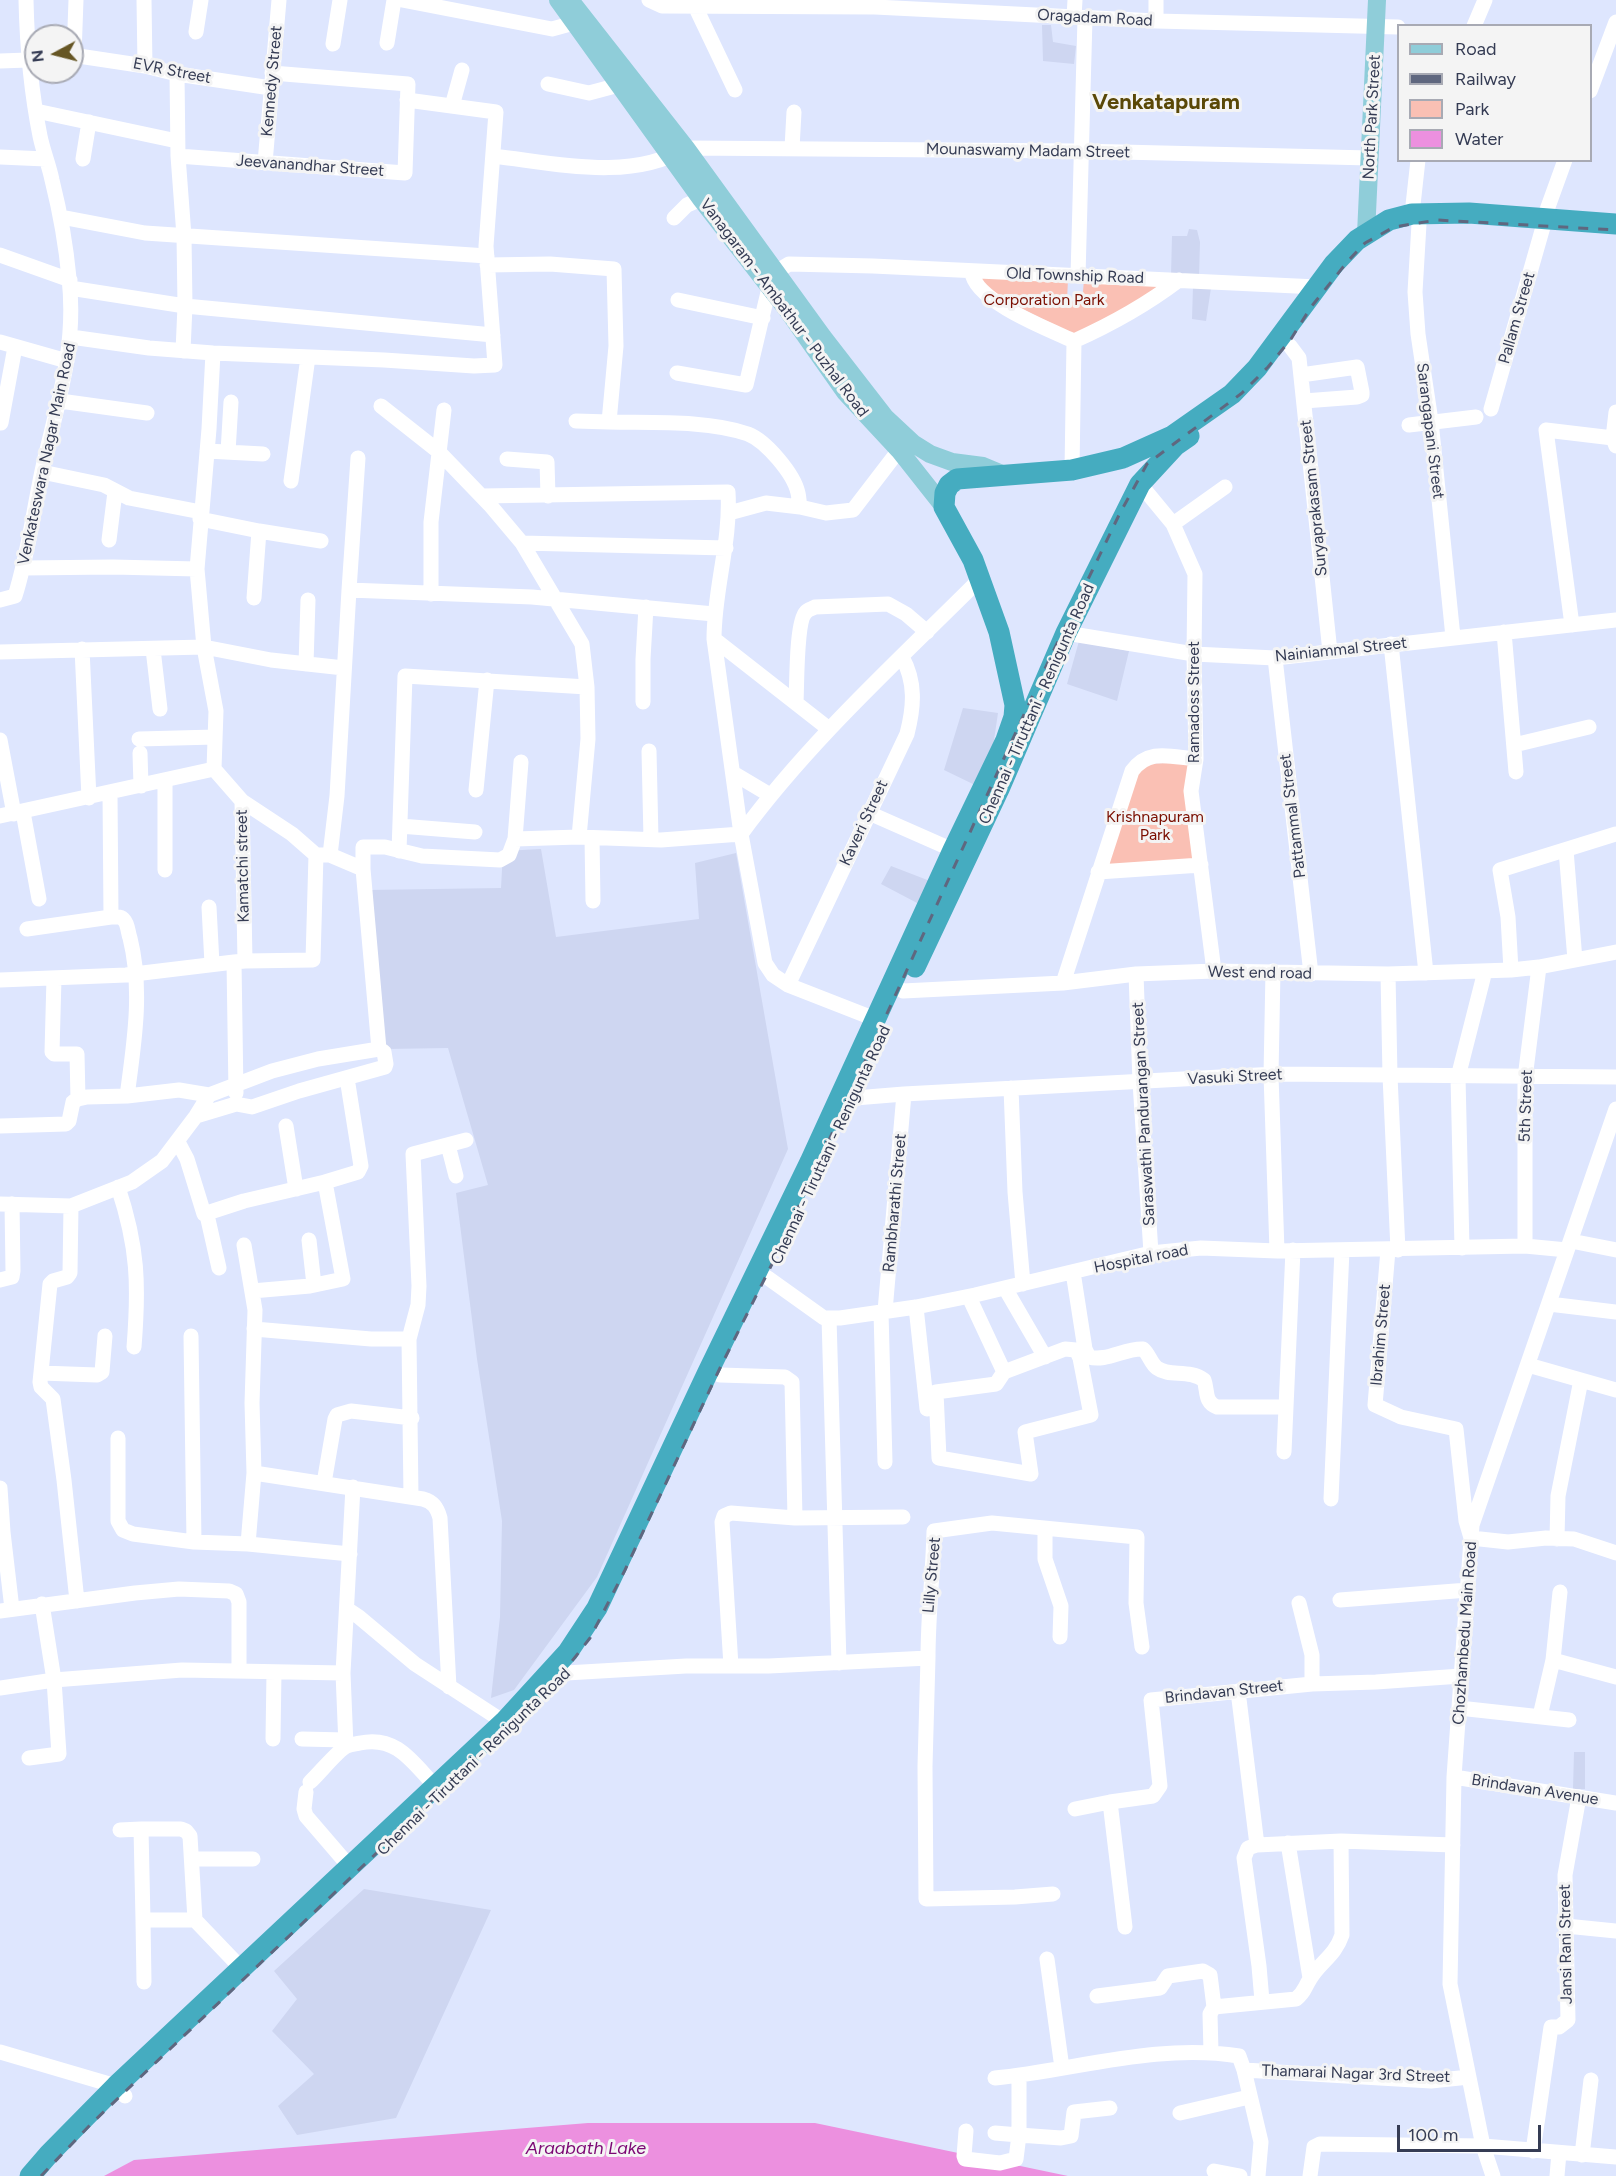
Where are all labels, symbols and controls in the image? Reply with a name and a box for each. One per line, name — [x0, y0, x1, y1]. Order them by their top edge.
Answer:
street label: Oragadam Road — [1037, 5, 1153, 31]
north arrow — [24, 24, 84, 84]
legend — [1397, 24, 1592, 162]
street label: Kennedy Street — [258, 25, 286, 137]
text: Road — [1455, 38, 1496, 60]
text: N — [27, 49, 48, 63]
street label: EVR Street — [131, 54, 213, 88]
street label: North Park Street — [1359, 54, 1385, 180]
text: Railway — [1455, 68, 1516, 90]
district label: Venkatapuram — [1092, 90, 1240, 116]
text: Park — [1455, 98, 1489, 120]
text: Water — [1455, 128, 1503, 150]
street label: Mounaswamy Madam Street — [926, 140, 1130, 162]
street label: Jeevanandhar Street — [235, 151, 385, 181]
street label: Vanagaram - Ambathur - Puzhal Road — [696, 195, 872, 421]
street label: Old Township Road — [1006, 264, 1144, 288]
street label: Pallam Street — [1495, 270, 1539, 366]
park label: Corporation Park — [984, 290, 1104, 310]
street label: Venkateswara Nagar Main Road — [14, 341, 80, 567]
street label: Sarangapani Street — [1412, 362, 1448, 500]
street label: Suryaprakasam Street — [1296, 419, 1332, 577]
street label: Chennai - Tiruttani - Renigunta Road — [975, 581, 1099, 827]
street label: Nainiammal Street — [1274, 634, 1408, 666]
street label: Ramadoss Street — [1184, 641, 1204, 763]
street label: Pattammal Street — [1276, 753, 1310, 879]
street label: Kaveri Street — [836, 777, 892, 869]
park label: Krishnapuram Park — [1106, 807, 1204, 845]
street label: Kamatchi street — [232, 809, 254, 923]
street label: West end road — [1208, 962, 1312, 984]
street label: Saraswathi Pandurangan Street — [1129, 1001, 1159, 1227]
street label: Chennai - Tiruttani - Renigunta Road — [767, 1022, 895, 1268]
street label: Vasuki Street — [1187, 1065, 1283, 1089]
street label: 5th Street — [1515, 1069, 1537, 1143]
street label: Rambharathi Street — [879, 1133, 911, 1273]
street label: Hospital road — [1092, 1240, 1190, 1278]
street label: Ibrahim Street — [1367, 1283, 1395, 1387]
street label: Lilly Street — [919, 1536, 945, 1614]
street label: Chozhambedu Main Road — [1449, 1541, 1481, 1725]
street label: Chennai - Tiruttani - Renigunta Road — [373, 1664, 575, 1860]
street label: Brindavan Street — [1164, 1676, 1284, 1708]
street label: Brindavan Avenue — [1470, 1770, 1600, 1810]
street label: Jansi Rani Street — [1555, 1884, 1577, 2004]
street label: Thamarai Nagar 3rd Street — [1261, 2061, 1451, 2087]
scale bar — [1400, 2113, 1544, 2151]
text: 100 m — [1408, 2124, 1458, 2146]
water label: Araabath Lake — [526, 2138, 646, 2160]

